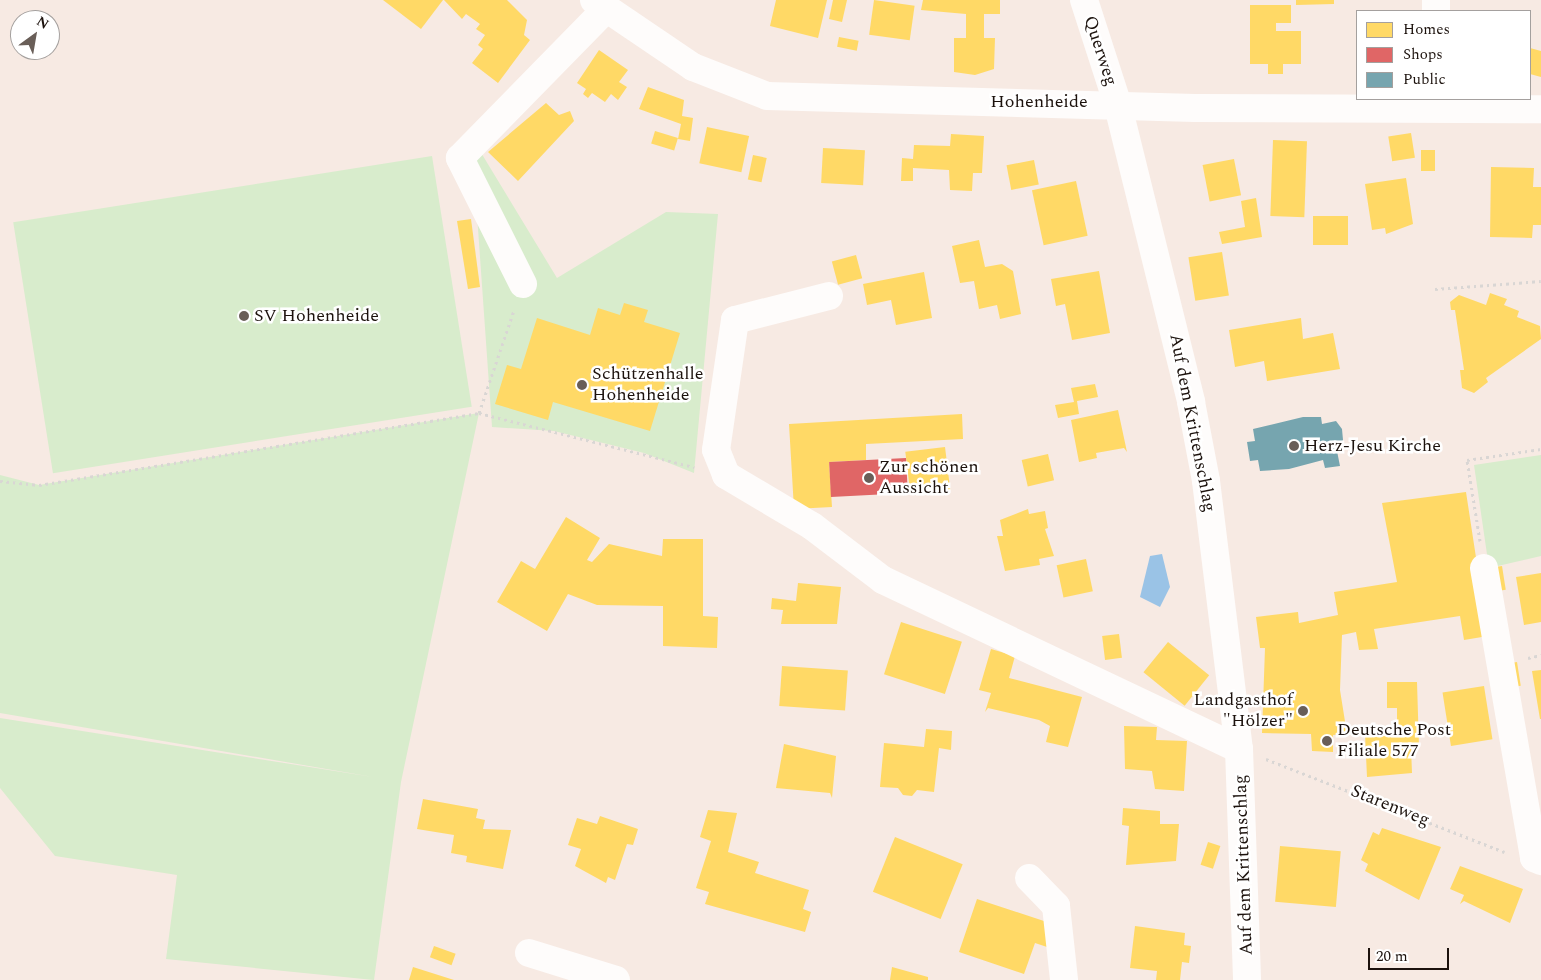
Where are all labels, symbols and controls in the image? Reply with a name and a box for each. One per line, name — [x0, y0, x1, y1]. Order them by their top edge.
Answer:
north arrow — [10, 10, 60, 60]
legend — [1356, 10, 1531, 100]
text: N — [32, 11, 53, 35]
street label: Querweg — [1079, 13, 1121, 89]
text: Homes — [1403, 18, 1450, 41]
text: Shops — [1403, 43, 1443, 66]
text: Public — [1403, 68, 1446, 91]
street label: Hohenheide — [990, 91, 1088, 113]
place label: SV Hohenheide — [254, 305, 379, 327]
marker: SV Hohenheide — [238, 310, 250, 322]
street label: Auf dem Krittenschlag — [1164, 332, 1220, 514]
place label: Schützenhalle Hohenheide — [592, 364, 704, 406]
marker: Schützenhalle Hohenheide — [576, 379, 588, 391]
place label: Herz-Jesu Kirche — [1304, 435, 1441, 457]
marker: Herz-Jesu Kirche — [1288, 440, 1300, 452]
place label: Zur schönen Aussicht — [879, 457, 979, 499]
marker: Zur schönen Aussicht — [863, 472, 875, 484]
place label: Landgasthof "Hölzer" — [1194, 690, 1293, 732]
marker: Landgasthof "Hölzer" — [1297, 705, 1309, 717]
place label: Deutsche Post Filiale 577 — [1337, 720, 1451, 762]
marker: Deutsche Post Filiale 577 — [1321, 735, 1333, 747]
street label: Auf dem Krittenschlag — [1230, 774, 1258, 956]
street label: Starenweg — [1347, 780, 1433, 832]
scale bar — [1371, 938, 1452, 970]
text: 20 m — [1376, 945, 1408, 968]

